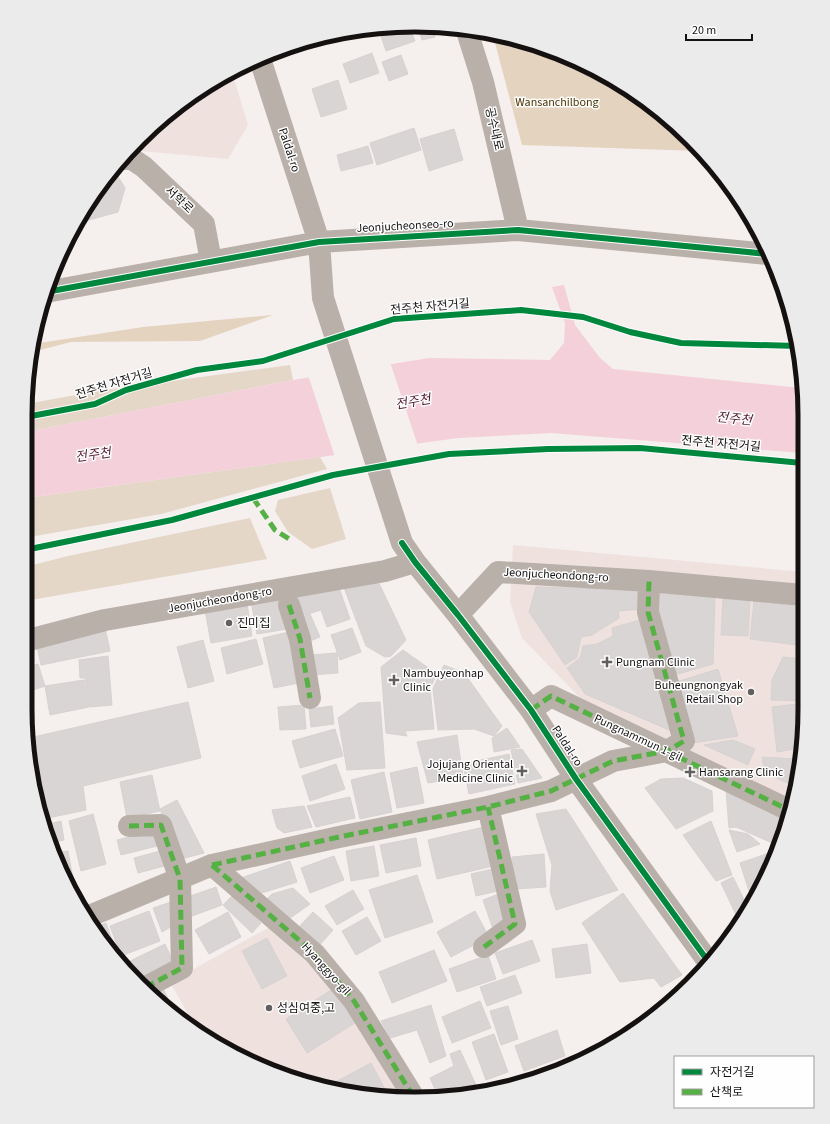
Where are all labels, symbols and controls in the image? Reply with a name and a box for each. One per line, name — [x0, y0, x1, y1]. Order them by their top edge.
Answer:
scale bar — [686, 16, 752, 42]
text: 20 m — [692, 22, 716, 39]
park label: Wansanchilbong — [515, 94, 599, 111]
street label: 공수내로 — [481, 106, 507, 152]
street label: Paldal-ro — [274, 126, 304, 174]
street label: 서학로 — [161, 182, 197, 218]
street label: Jeonjucheonseo-ro — [356, 215, 454, 237]
street label: 전주천 자전거길 — [390, 295, 470, 319]
street label: 전주천 자전거길 — [73, 364, 155, 404]
water label: 전주천 — [394, 390, 433, 414]
water label: 전주천 — [715, 408, 754, 430]
street label: 전주천 자전거길 — [681, 432, 761, 456]
water label: 전주천 — [74, 443, 113, 466]
street label: Jeonjucheondong-ro — [503, 564, 609, 586]
street label: Jeonjucheondong-ro — [167, 582, 273, 618]
place label: 진미집 — [237, 615, 270, 632]
marker: 진미집 — [224, 618, 234, 628]
place label: Pungnam Clinic — [616, 654, 695, 671]
marker: Pungnam Clinic — [601, 656, 613, 668]
place label: Nambuyeonhap Clinic — [403, 665, 484, 696]
marker: Nambuyeonhap Clinic — [388, 674, 400, 686]
place label: Buheungnongyak Retail Shop — [655, 677, 743, 708]
marker: Buheungnongyak Retail Shop — [746, 687, 756, 697]
street label: Pungnammun 1-gil — [591, 710, 685, 766]
street label: Paldal-ro — [547, 722, 587, 770]
place label: Jojujang Oriental Medicine Clinic — [427, 756, 514, 787]
place label: Hansarang Clinic — [699, 764, 784, 781]
marker: Jojujang Oriental Medicine Clinic — [516, 765, 528, 777]
marker: Hansarang Clinic — [684, 766, 696, 778]
street label: Hyanggyo-gil — [298, 939, 354, 999]
place label: 성심여중,고 — [277, 1000, 335, 1017]
marker: 성심여중,고 — [264, 1003, 274, 1013]
legend — [674, 1056, 814, 1108]
text: 자전거길 — [710, 1064, 754, 1081]
text: 산책로 — [710, 1084, 743, 1101]

